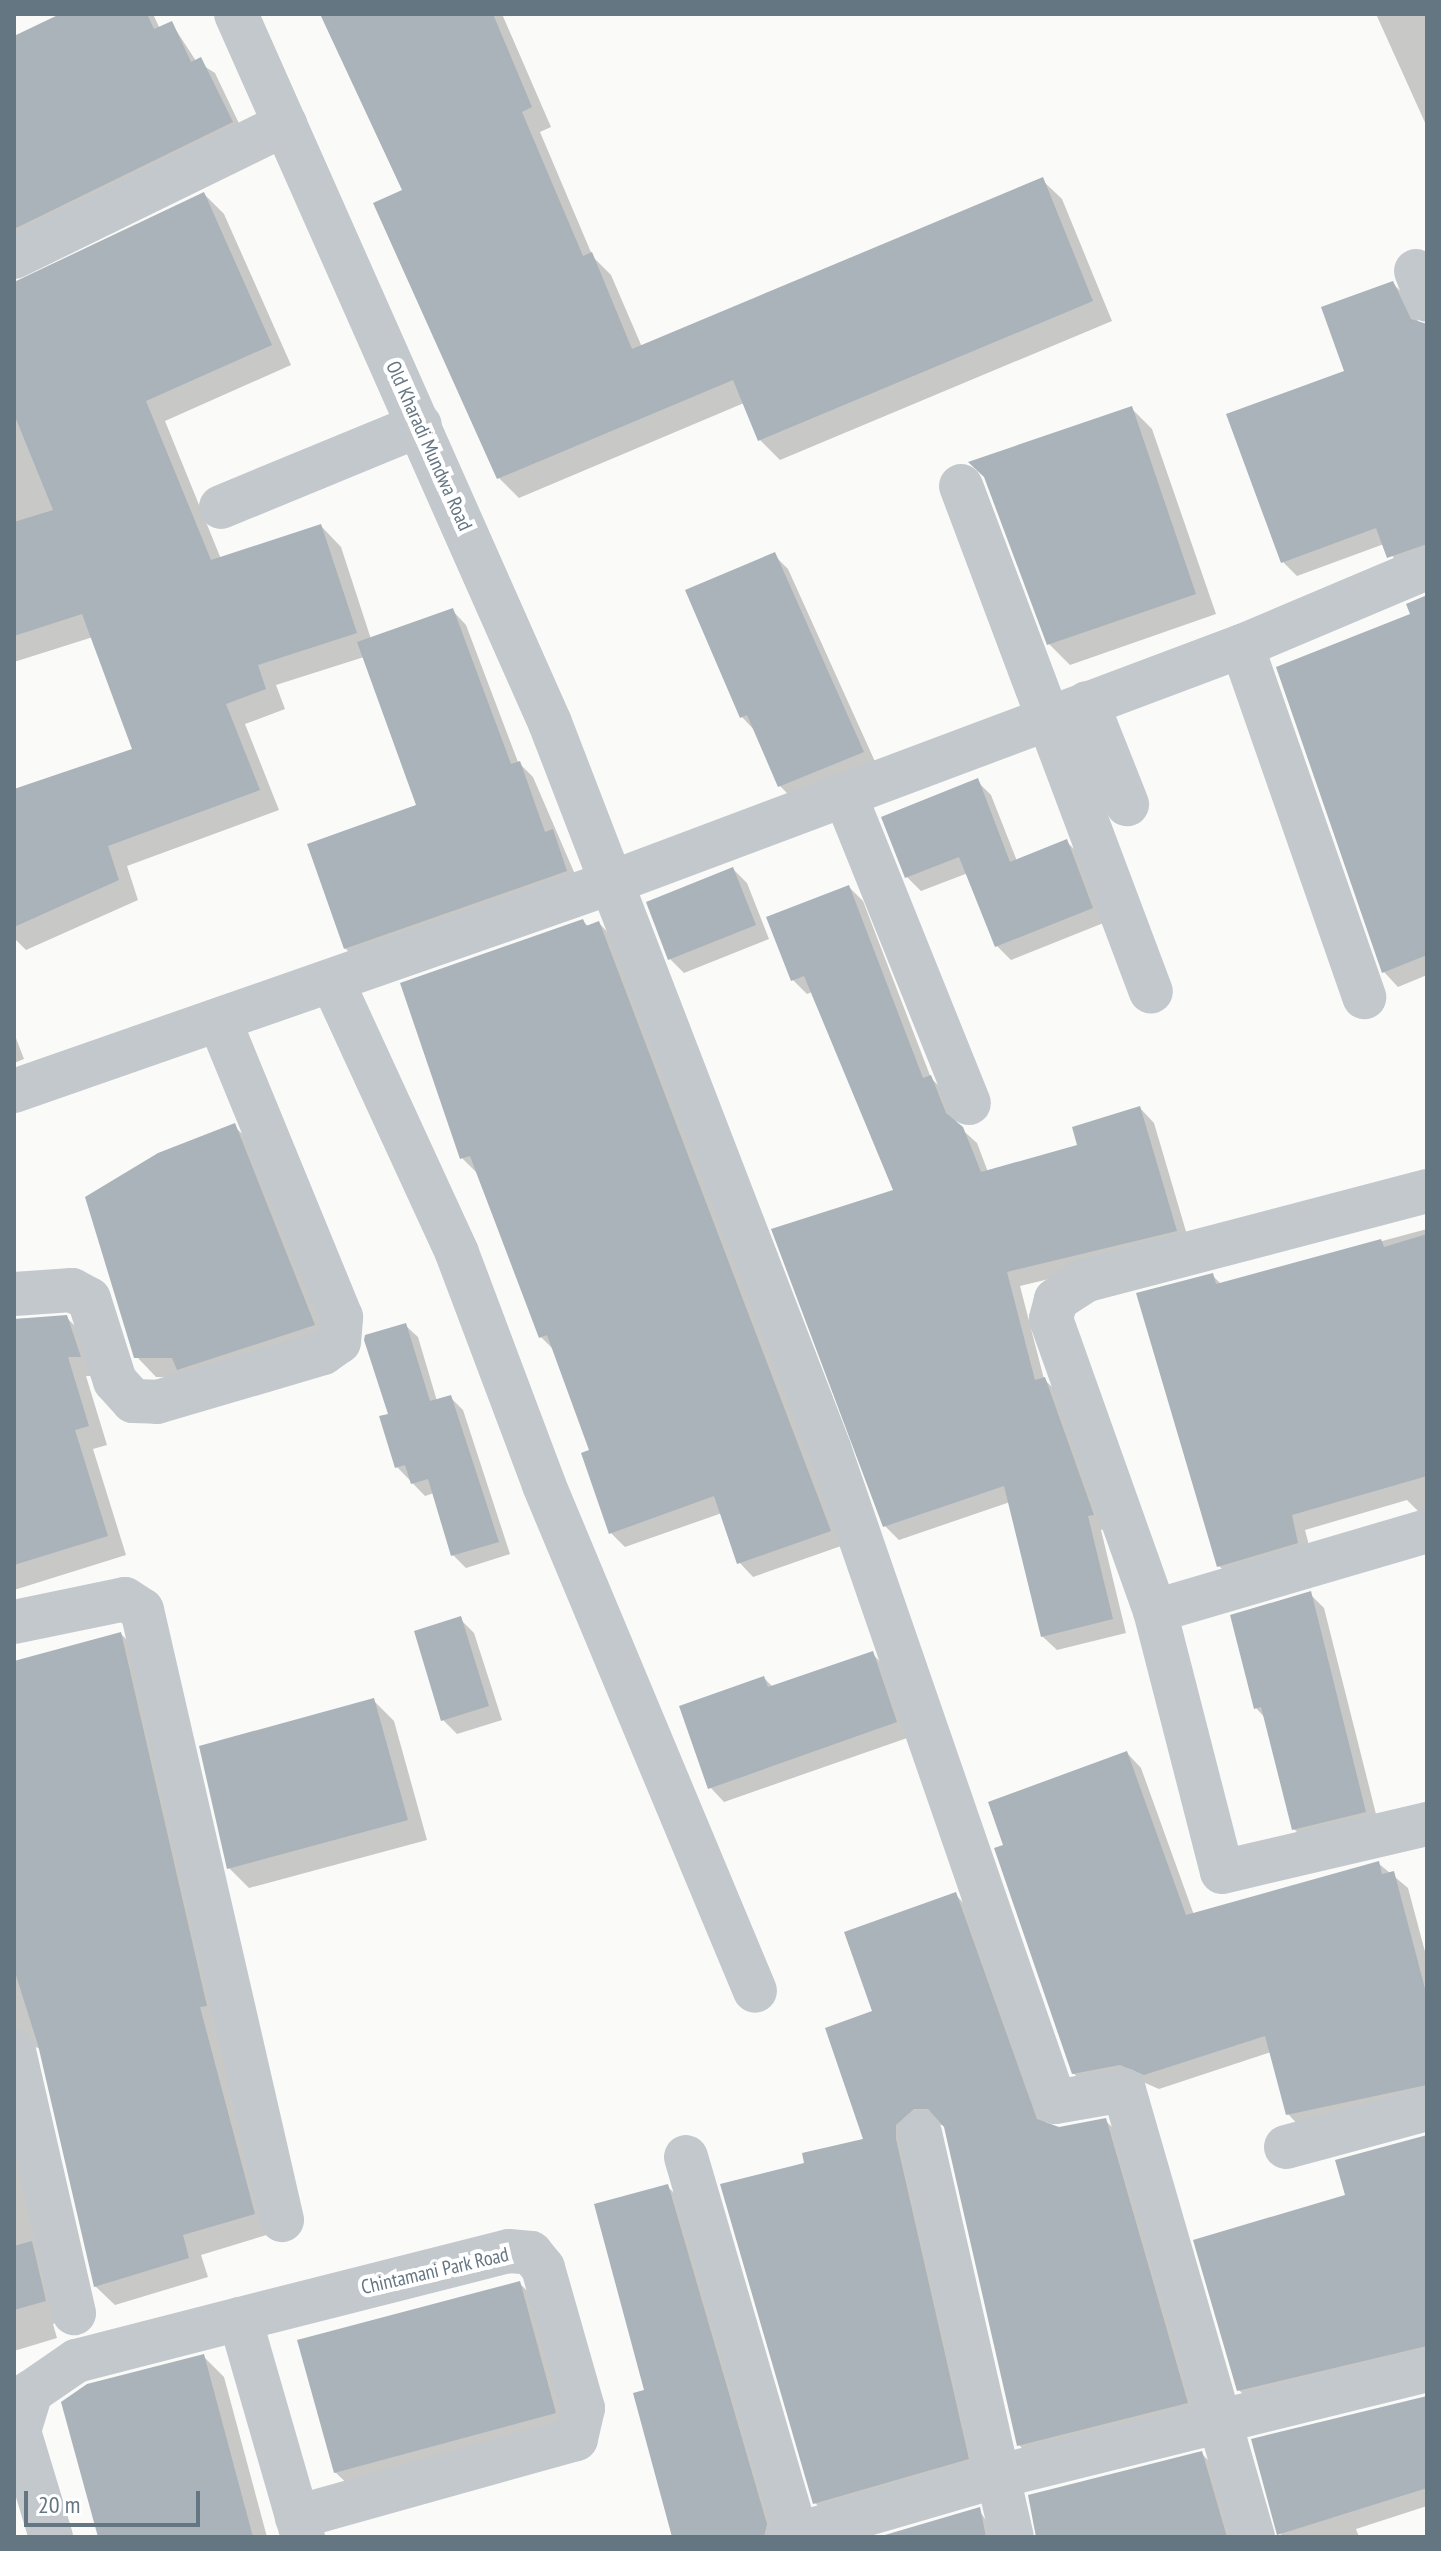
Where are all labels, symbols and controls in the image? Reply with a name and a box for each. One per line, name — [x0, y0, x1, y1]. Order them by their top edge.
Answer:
street label: Old Kharadi Mundwa Road — [381, 358, 477, 534]
street label: Chintamani Park Road — [359, 2242, 511, 2300]
scale bar — [28, 2475, 204, 2525]
text: 20 m — [38, 2489, 80, 2520]

